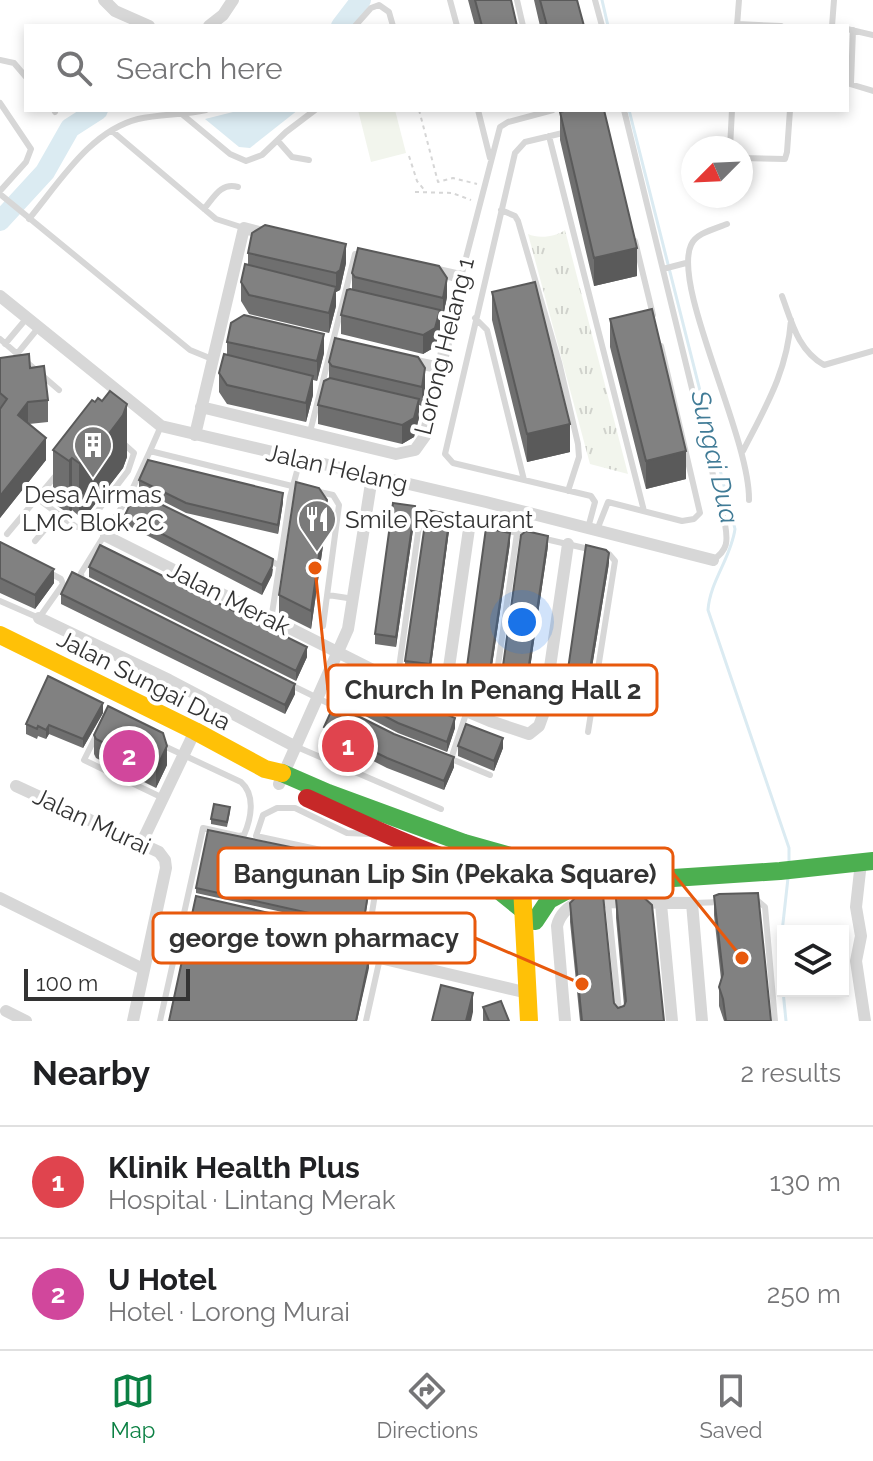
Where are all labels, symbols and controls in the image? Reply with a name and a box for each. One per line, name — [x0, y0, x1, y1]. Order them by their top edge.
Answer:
search box — [24, 24, 849, 112]
icon: search — [52, 46, 96, 90]
text: Search here — [116, 51, 283, 86]
north arrow — [681, 136, 753, 208]
street label: Lorong Helang 1 — [408, 254, 480, 438]
water label: Sungai Dua — [685, 387, 745, 526]
building icon: Desa Airmas LMC Blok 2C — [72, 424, 114, 479]
street label: Jalan Helang — [263, 438, 411, 498]
place label: Desa Airmas LMC Blok 2C — [22, 480, 164, 537]
restaurant icon: Smile Restaurant — [296, 498, 338, 553]
place label: Smile Restaurant — [345, 505, 533, 534]
street label: Jalan Merak — [163, 555, 295, 641]
your location — [502, 602, 542, 642]
street label: Jalan Sungai Dua — [52, 624, 236, 736]
callout: Church In Penang Hall 2 — [328, 665, 657, 715]
text: Church In Penang Hall 2 — [345, 675, 641, 705]
pin: 1 — [322, 716, 374, 776]
pin: 2 — [103, 726, 155, 786]
street label: Jalan Murai — [29, 781, 155, 861]
callout: Bangunan Lip Sin (Pekaka Square) — [218, 848, 673, 898]
text: Bangunan Lip Sin (Pekaka Square) — [233, 859, 657, 889]
callout: george town pharmacy — [153, 913, 475, 963]
text: george town pharmacy — [169, 923, 459, 953]
map controls — [777, 925, 849, 997]
button: layers — [777, 925, 849, 997]
scale bar — [24, 965, 190, 1001]
text: 100 m — [36, 970, 98, 996]
text: Nearby — [32, 1053, 150, 1093]
text: 2 results — [741, 1058, 841, 1088]
text: Klinik Health Plus — [108, 1150, 360, 1185]
text: 1 — [52, 1167, 64, 1197]
text: 130 m — [770, 1167, 841, 1197]
text: Hospital · Lintang Merak — [108, 1185, 396, 1215]
text: U Hotel — [108, 1262, 217, 1297]
text: 2 — [51, 1279, 65, 1309]
text: 250 m — [767, 1279, 841, 1309]
text: Hotel · Lorong Murai — [108, 1297, 350, 1327]
tab: Map — [111, 1369, 155, 1443]
tab: Directions — [377, 1369, 478, 1443]
tab: Saved — [699, 1369, 762, 1443]

